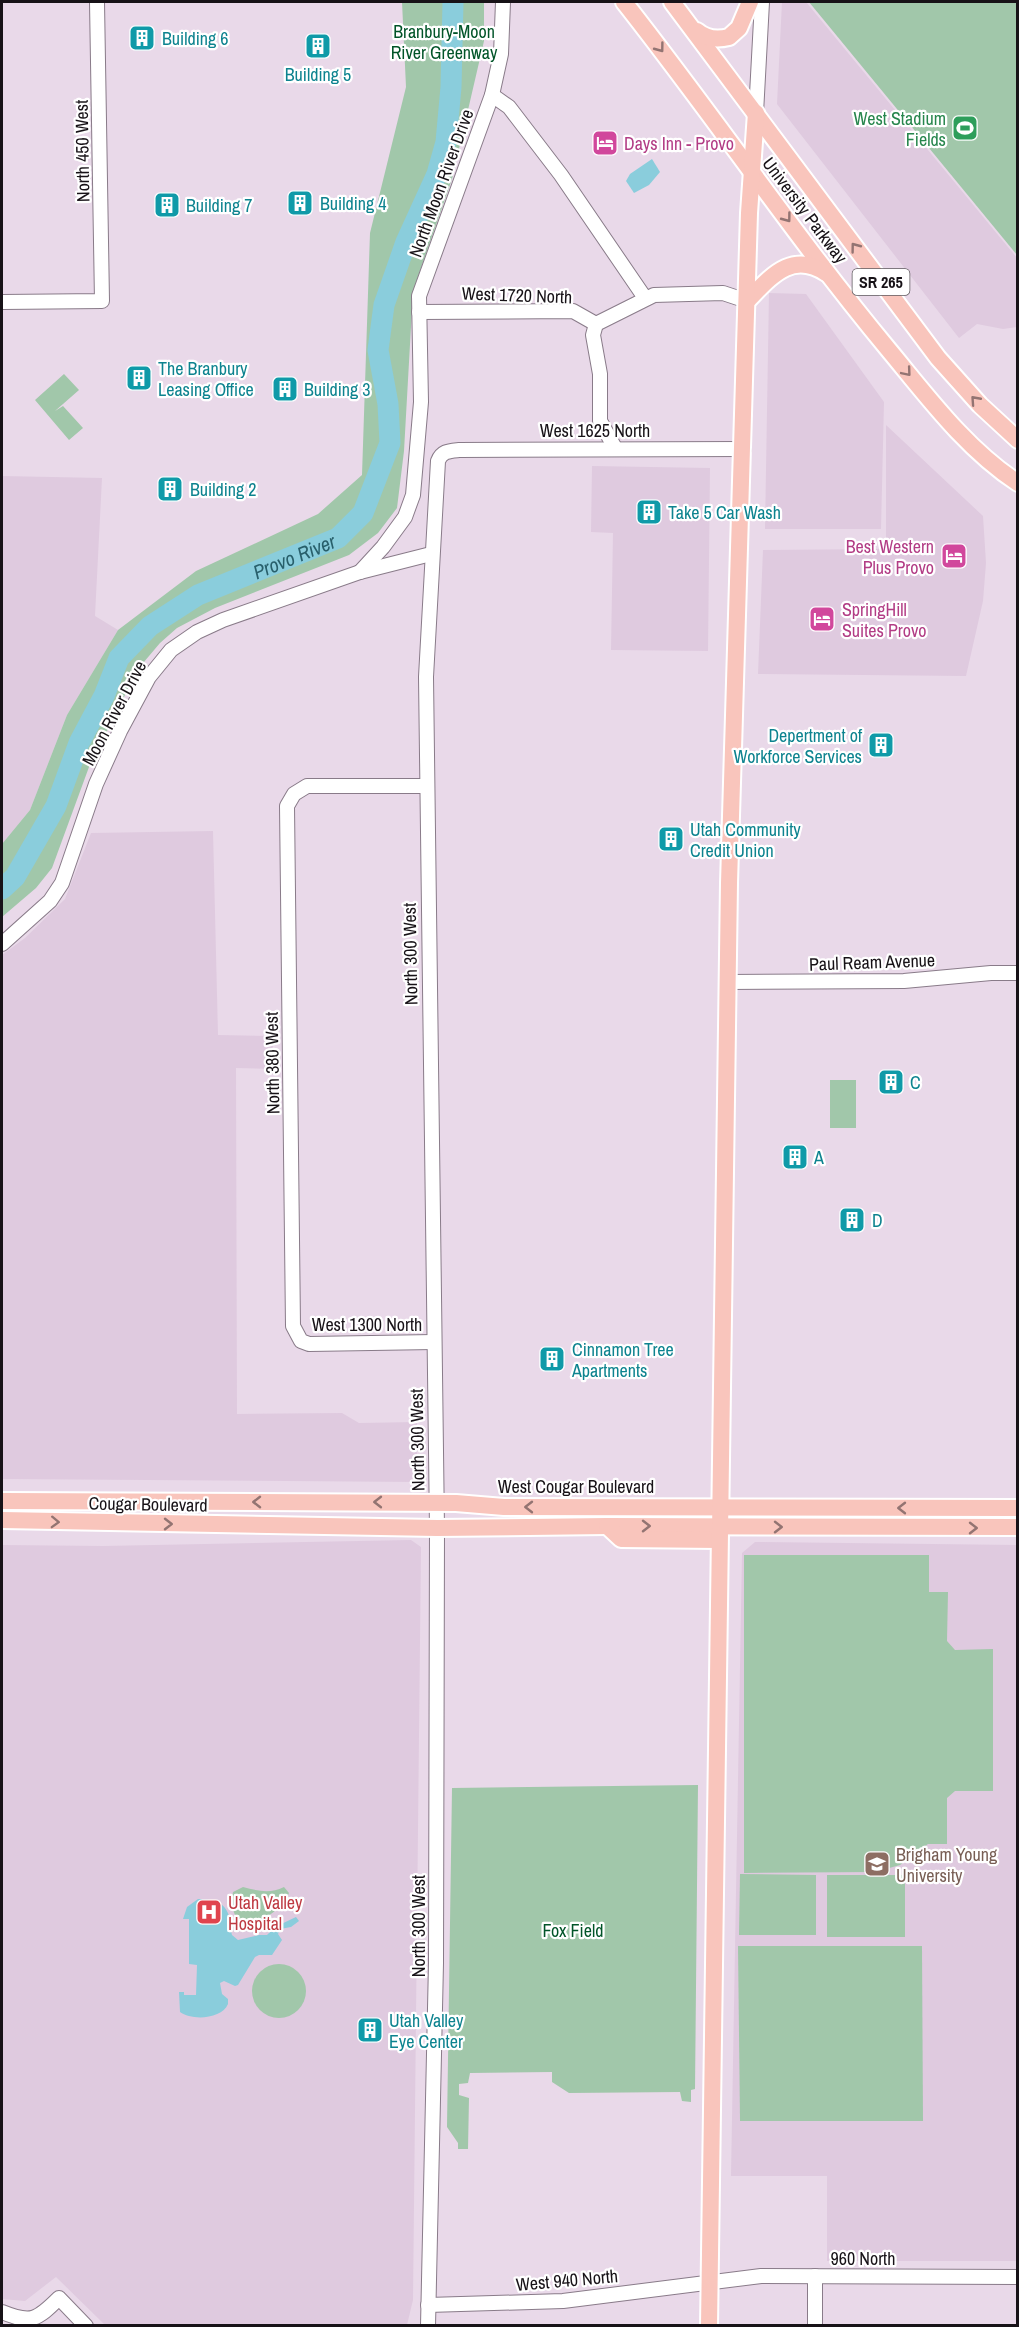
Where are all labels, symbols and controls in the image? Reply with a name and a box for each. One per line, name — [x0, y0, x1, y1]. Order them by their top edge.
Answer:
park label: Branbury-Moon River Greenway — [391, 19, 498, 65]
building icon: Building 6 — [127, 23, 157, 53]
place label: Building 6 — [162, 26, 228, 51]
building icon: Building 5 — [303, 31, 333, 61]
one-way arrow — [652, 41, 663, 52]
place label: Building 5 — [285, 62, 351, 87]
street label: North 450 West — [69, 100, 95, 202]
street label: North Moon River Drive — [403, 106, 479, 260]
place label: West Stadium Fields — [854, 106, 946, 152]
sports icon: West Stadium Fields — [950, 113, 980, 143]
hotel icon: Days Inn - Provo — [590, 128, 620, 158]
place label: Days Inn - Provo — [624, 131, 734, 156]
street label: University Parkway — [757, 152, 854, 269]
building icon: Building 4 — [285, 188, 315, 218]
building icon: Building 7 — [152, 190, 182, 220]
place label: Building 4 — [320, 191, 386, 216]
place label: Building 7 — [186, 193, 252, 218]
one-way arrow — [780, 212, 791, 223]
one-way arrow — [851, 242, 862, 253]
road number: SR 265 — [852, 269, 910, 295]
street label: West 1720 North — [461, 281, 573, 309]
place label: The Branbury Leasing Office — [158, 356, 254, 402]
building icon: The Branbury Leasing Office — [124, 363, 154, 393]
one-way arrow — [899, 365, 910, 376]
building icon: Building 3 — [270, 374, 300, 404]
place label: Building 3 — [304, 377, 370, 402]
one-way arrow — [971, 396, 982, 407]
street label: West 1625 North — [540, 418, 650, 443]
building icon: Building 2 — [155, 474, 185, 504]
place label: Building 2 — [190, 477, 256, 502]
building icon: Take 5 Car Wash — [634, 497, 664, 527]
place label: Take 5 Car Wash — [668, 500, 781, 525]
water label: Provo River — [249, 527, 340, 585]
place label: Best Western Plus Provo — [846, 534, 934, 580]
hotel icon: Best Western Plus Provo — [939, 541, 969, 571]
place label: SpringHill Suites Provo — [842, 597, 927, 643]
hotel icon: SpringHill Suites Provo — [807, 604, 837, 634]
street label: Moon River Drive — [76, 656, 152, 770]
place label: Depertment of Workforce Services — [733, 723, 863, 769]
building icon: Depertment of Workforce Services — [866, 730, 896, 760]
place label: Utah Community Credit Union — [690, 817, 801, 863]
building icon: Utah Community Credit Union — [656, 824, 686, 854]
street label: North 300 West — [397, 903, 423, 1005]
street label: Paul Ream Avenue — [809, 947, 935, 977]
street label: North 380 West — [259, 1012, 285, 1114]
building icon: C — [876, 1067, 906, 1097]
place label: C — [910, 1070, 921, 1095]
building icon: A — [780, 1142, 810, 1172]
place label: A — [813, 1145, 824, 1170]
building icon: D — [837, 1205, 867, 1235]
place label: D — [872, 1208, 883, 1233]
street label: West 1300 North — [312, 1312, 422, 1337]
place label: Cinnamon Tree Apartments — [571, 1337, 674, 1383]
building icon: Cinnamon Tree Apartments — [537, 1344, 567, 1374]
street label: North 300 West — [404, 1389, 430, 1491]
street label: West Cougar Boulevard — [498, 1474, 654, 1499]
street label: Cougar Boulevard — [88, 1490, 208, 1518]
one-way arrow — [253, 1496, 262, 1508]
one-way arrow — [373, 1496, 382, 1509]
one-way arrow — [525, 1501, 534, 1513]
one-way arrow — [898, 1502, 907, 1514]
one-way arrow — [51, 1515, 60, 1528]
one-way arrow — [163, 1518, 172, 1530]
one-way arrow — [641, 1520, 650, 1532]
one-way arrow — [774, 1521, 783, 1533]
one-way arrow — [969, 1522, 978, 1534]
place label: Brigham Young University — [896, 1842, 998, 1888]
school or university icon: Brigham Young University — [862, 1849, 892, 1879]
street label: North 300 West — [406, 1875, 431, 1977]
place label: Utah Valley Hospital — [228, 1890, 303, 1936]
hospital icon: Utah Valley Hospital — [194, 1897, 224, 1927]
park label: Fox Field — [543, 1918, 603, 1943]
place label: Utah Valley Eye Center — [389, 2008, 464, 2054]
building icon: Utah Valley Eye Center — [355, 2015, 385, 2045]
street label: 960 North — [831, 2246, 895, 2271]
street label: West 940 North — [515, 2263, 619, 2297]

